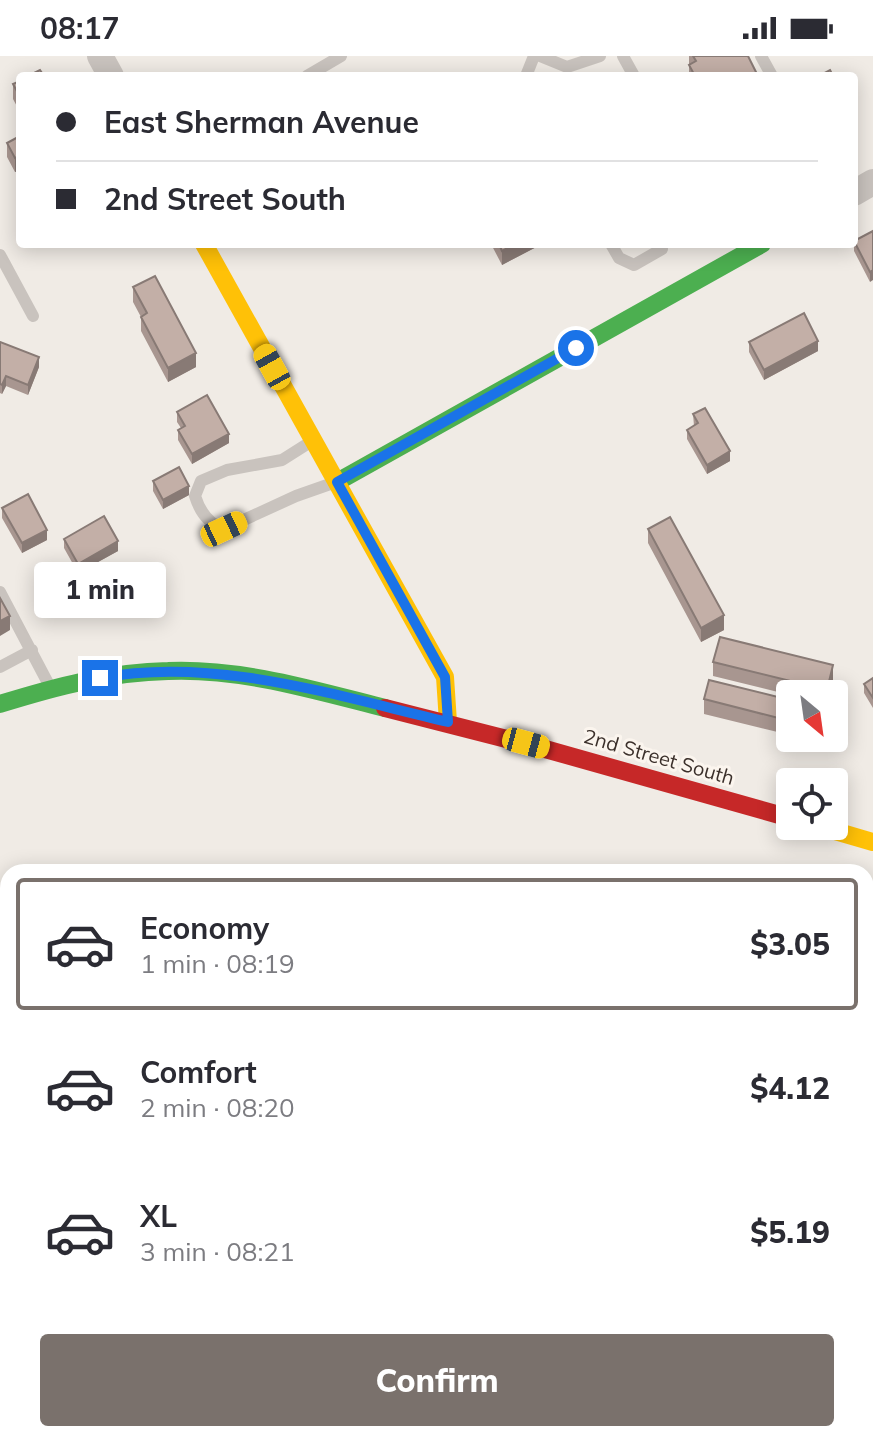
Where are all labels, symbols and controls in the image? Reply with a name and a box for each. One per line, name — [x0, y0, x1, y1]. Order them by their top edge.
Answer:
text: 08:17 — [40, 9, 119, 47]
text: East Sherman Avenue — [104, 103, 419, 141]
text: 2nd Street South — [104, 180, 346, 218]
route start — [558, 330, 594, 366]
car — [250, 340, 294, 394]
car — [197, 508, 251, 550]
callout: 1 min — [34, 562, 166, 618]
text: 1 min — [65, 573, 135, 606]
route end — [82, 660, 118, 696]
north arrow — [776, 680, 848, 752]
map controls — [776, 680, 848, 840]
street label: 2nd Street South — [581, 723, 737, 790]
car — [500, 725, 552, 761]
button: locate — [776, 768, 848, 840]
icon: car — [44, 908, 116, 980]
text: Economy — [140, 909, 269, 947]
text: $3.05 — [750, 925, 830, 963]
text: 1 min · 08:19 — [140, 947, 295, 980]
icon: car — [44, 1052, 116, 1124]
text: Comfort — [140, 1053, 257, 1091]
text: $4.12 — [750, 1069, 830, 1107]
text: 2 min · 08:20 — [140, 1091, 295, 1124]
icon: car — [44, 1196, 116, 1268]
text: XL — [140, 1197, 177, 1235]
text: $5.19 — [750, 1213, 830, 1251]
text: 3 min · 08:21 — [140, 1235, 295, 1268]
button: Confirm — [40, 1334, 834, 1426]

